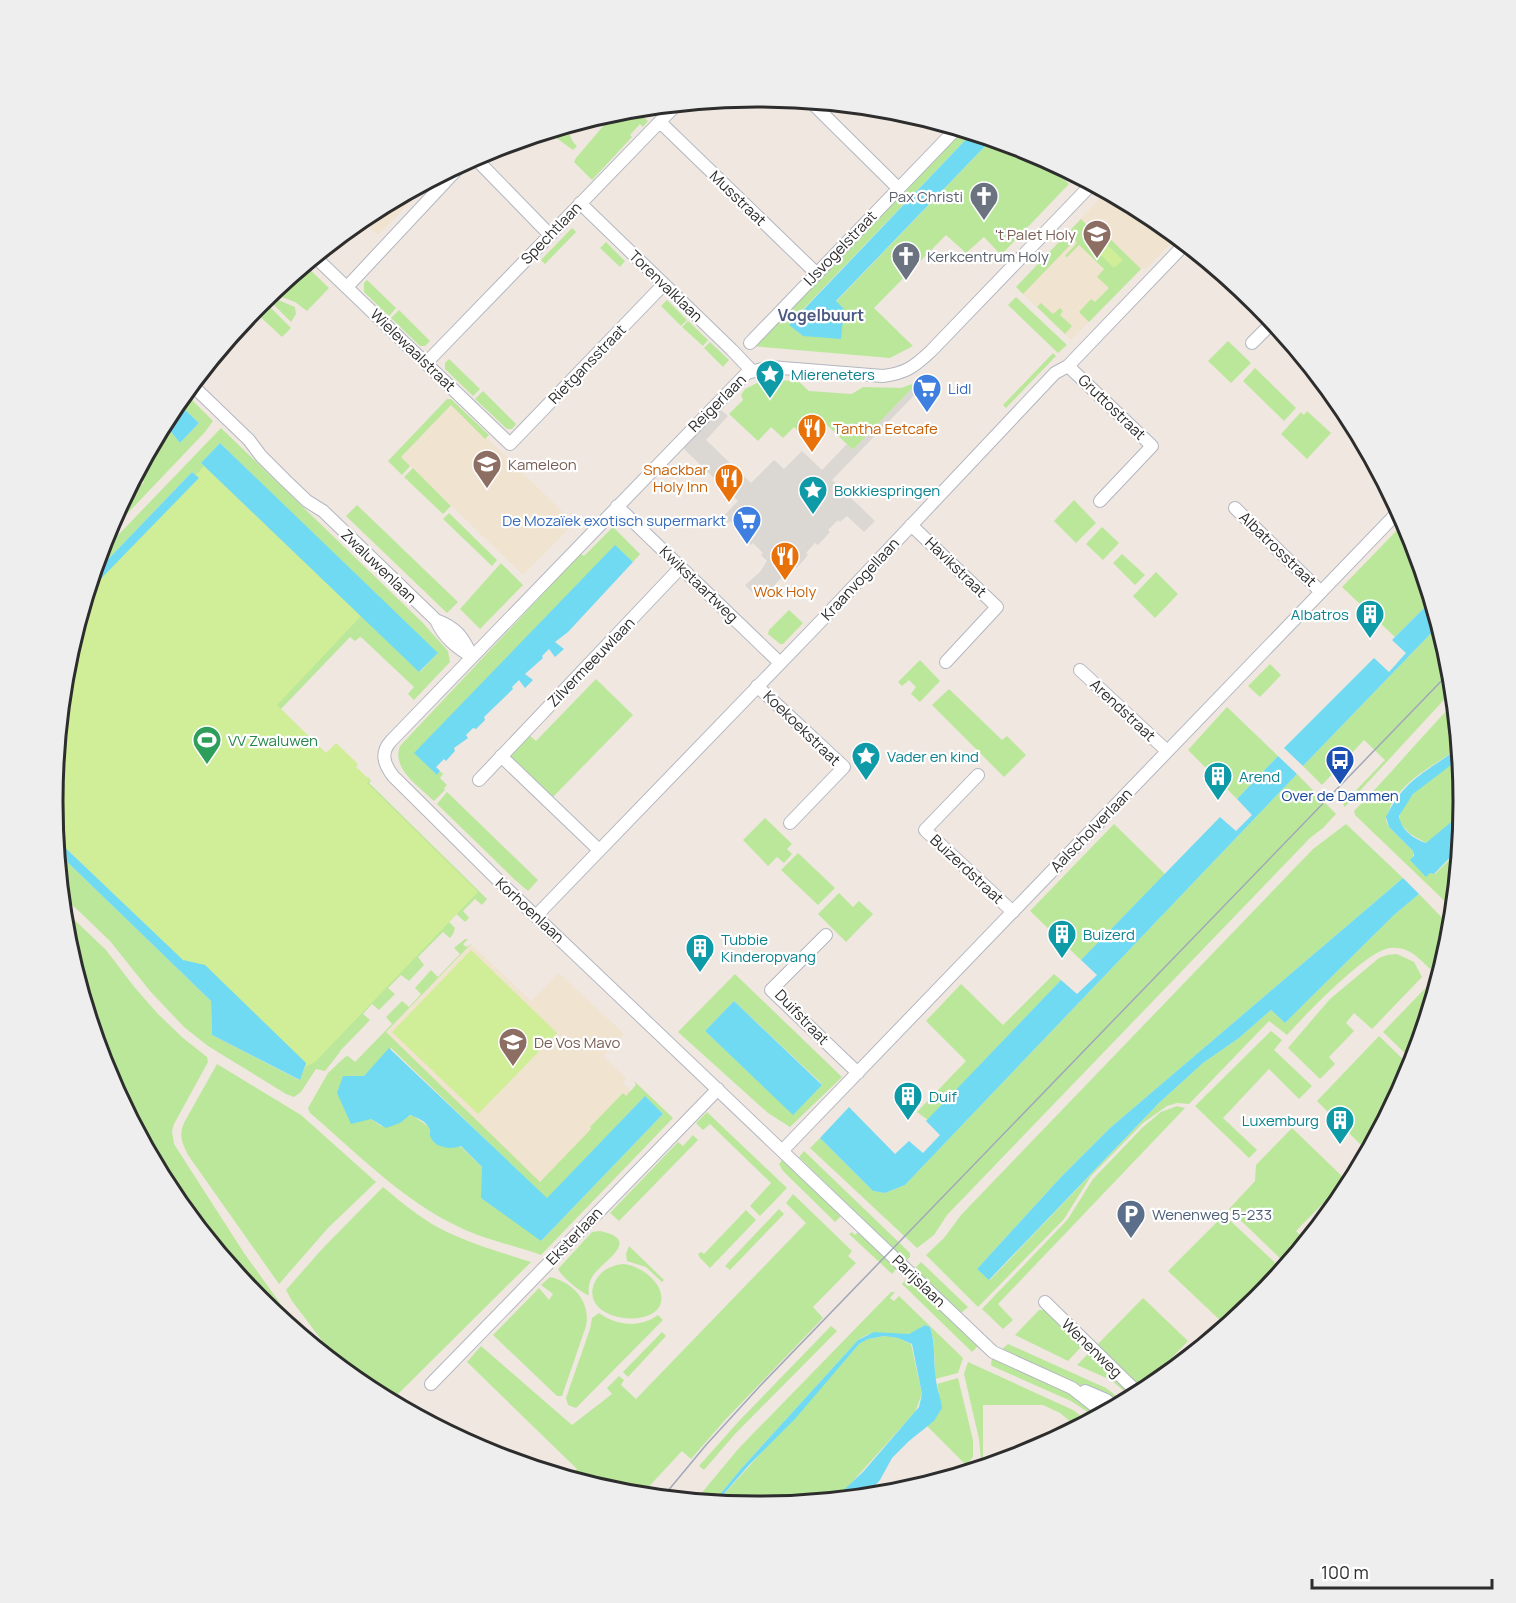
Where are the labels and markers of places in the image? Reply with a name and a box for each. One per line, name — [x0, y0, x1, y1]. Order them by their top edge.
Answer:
church icon: Pax Christi — [968, 180, 1000, 222]
place label: Pax Christi — [889, 186, 963, 207]
school or university icon: 't Palet Holy — [1081, 218, 1113, 260]
place label: 't Palet Holy — [995, 224, 1076, 245]
church icon: Kerkcentrum Holy — [890, 240, 922, 282]
place label: Kerkcentrum Holy — [927, 246, 1049, 267]
place icon: Miereneters — [754, 358, 786, 400]
place label: Miereneters — [791, 364, 875, 385]
supermarket icon: Lidl — [911, 372, 943, 414]
place label: Lidl — [948, 378, 972, 399]
restaurant icon: Tantha Eetcafe — [796, 412, 828, 454]
place label: Tantha Eetcafe — [833, 418, 938, 439]
school or university icon: Kameleon — [471, 448, 503, 490]
place label: Kameleon — [508, 454, 577, 475]
place label: Snackbar Holy Inn — [643, 459, 709, 497]
restaurant icon: Snackbar Holy Inn — [713, 462, 745, 504]
place icon: Bokkiespringen — [797, 474, 829, 516]
place label: Bokkiespringen — [834, 480, 940, 501]
supermarket icon: De Mozaïek exotisch supermarkt — [731, 504, 763, 546]
place label: De Mozaïek exotisch supermarkt — [502, 510, 726, 531]
restaurant icon: Wok Holy — [769, 540, 801, 582]
place label: Wok Holy — [754, 581, 817, 602]
building icon: Albatros — [1354, 598, 1386, 640]
place label: Albatros — [1291, 604, 1349, 625]
sports icon: VV Zwaluwen — [191, 724, 223, 766]
place label: VV Zwaluwen — [228, 730, 318, 751]
place icon: Vader en kind — [850, 740, 882, 782]
bus stop icon: Over de Dammen — [1324, 744, 1356, 786]
place label: Vader en kind — [887, 746, 979, 767]
building icon: Arend — [1202, 760, 1234, 802]
place label: Arend — [1239, 766, 1280, 787]
place label: Over de Dammen — [1281, 785, 1399, 806]
building icon: Buizerd — [1046, 918, 1078, 960]
place label: Buizerd — [1083, 924, 1135, 945]
place label: Tubbie Kinderopvang — [721, 929, 816, 967]
building icon: Tubbie Kinderopvang — [684, 932, 716, 974]
school or university icon: De Vos Mavo — [497, 1026, 529, 1068]
place label: De Vos Mavo — [534, 1032, 621, 1053]
building icon: Duif — [892, 1080, 924, 1122]
place label: Duif — [929, 1086, 957, 1107]
building icon: Luxemburg — [1324, 1104, 1356, 1146]
place label: Luxemburg — [1242, 1110, 1319, 1131]
parking icon: Wenenweg 5-233 — [1115, 1198, 1147, 1240]
place label: Wenenweg 5-233 — [1152, 1204, 1272, 1225]

